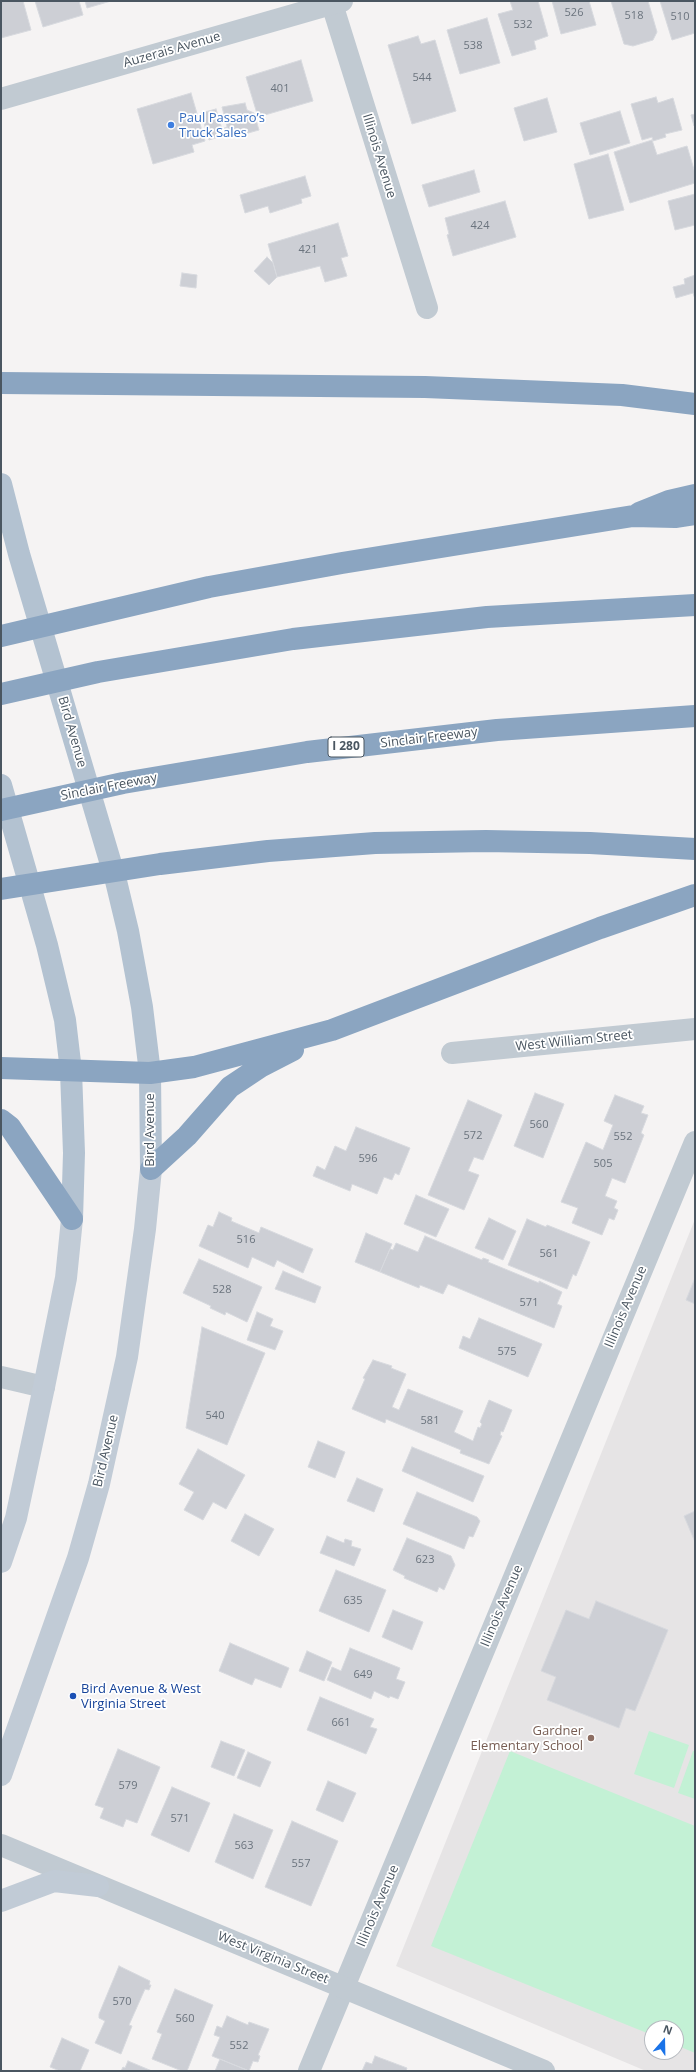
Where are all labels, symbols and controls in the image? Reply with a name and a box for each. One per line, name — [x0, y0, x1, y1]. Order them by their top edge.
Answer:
house number: 526 — [565, 6, 583, 20]
house number: 518 — [625, 9, 643, 23]
house number: 510 — [671, 10, 689, 24]
house number: 532 — [514, 18, 532, 32]
street label: Auzerais Avenue — [122, 29, 222, 71]
house number: 538 — [464, 39, 482, 53]
house number: 544 — [413, 71, 431, 85]
house number: 401 — [271, 82, 289, 96]
place label: Paul Passaro’s Truck Sales — [179, 110, 265, 141]
street label: Illinois Avenue — [359, 112, 399, 200]
marker: Paul Passaro’s Truck Sales — [166, 120, 176, 130]
house number: 424 — [471, 219, 489, 233]
house number: 421 — [299, 243, 317, 257]
street label: Bird Avenue — [54, 694, 90, 770]
street label: Sinclair Freeway — [380, 724, 478, 752]
road number: I 280 — [328, 737, 364, 757]
street label: Sinclair Freeway — [60, 770, 158, 804]
street label: West William Street — [515, 1027, 633, 1055]
street label: Bird Avenue — [142, 1093, 158, 1167]
house number: 560 — [530, 1118, 548, 1132]
house number: 572 — [464, 1129, 482, 1143]
house number: 552 — [614, 1130, 632, 1144]
house number: 596 — [359, 1152, 377, 1166]
house number: 505 — [594, 1157, 612, 1171]
house number: 516 — [237, 1233, 255, 1247]
house number: 561 — [540, 1247, 558, 1261]
street label: Illinois Avenue — [602, 1264, 650, 1350]
house number: 528 — [213, 1283, 231, 1297]
house number: 571 — [520, 1296, 538, 1310]
house number: 575 — [498, 1345, 516, 1359]
house number: 540 — [206, 1409, 224, 1423]
street label: Bird Avenue — [90, 1413, 122, 1489]
house number: 581 — [421, 1414, 439, 1428]
house number: 623 — [416, 1553, 434, 1567]
street label: Illinois Avenue — [478, 1563, 526, 1649]
house number: 635 — [344, 1594, 362, 1608]
house number: 649 — [354, 1668, 372, 1682]
place label: Bird Avenue & West Virginia Street — [81, 1681, 201, 1712]
marker: Bird Avenue & West Virginia Street — [68, 1691, 78, 1701]
house number: 661 — [332, 1716, 350, 1730]
place label: Gardner Elementary School — [471, 1723, 583, 1754]
marker: Gardner Elementary School — [586, 1733, 596, 1743]
house number: 579 — [119, 1779, 137, 1793]
house number: 571 — [171, 1812, 189, 1826]
house number: 563 — [235, 1839, 253, 1853]
house number: 557 — [292, 1857, 310, 1871]
street label: Illinois Avenue — [354, 1863, 402, 1949]
street label: West Virginia Street — [215, 1929, 331, 1987]
house number: 570 — [113, 1995, 131, 2009]
house number: 560 — [176, 2012, 194, 2026]
north arrow — [644, 2020, 684, 2060]
text: N — [661, 2021, 675, 2038]
house number: 552 — [230, 2039, 248, 2053]

